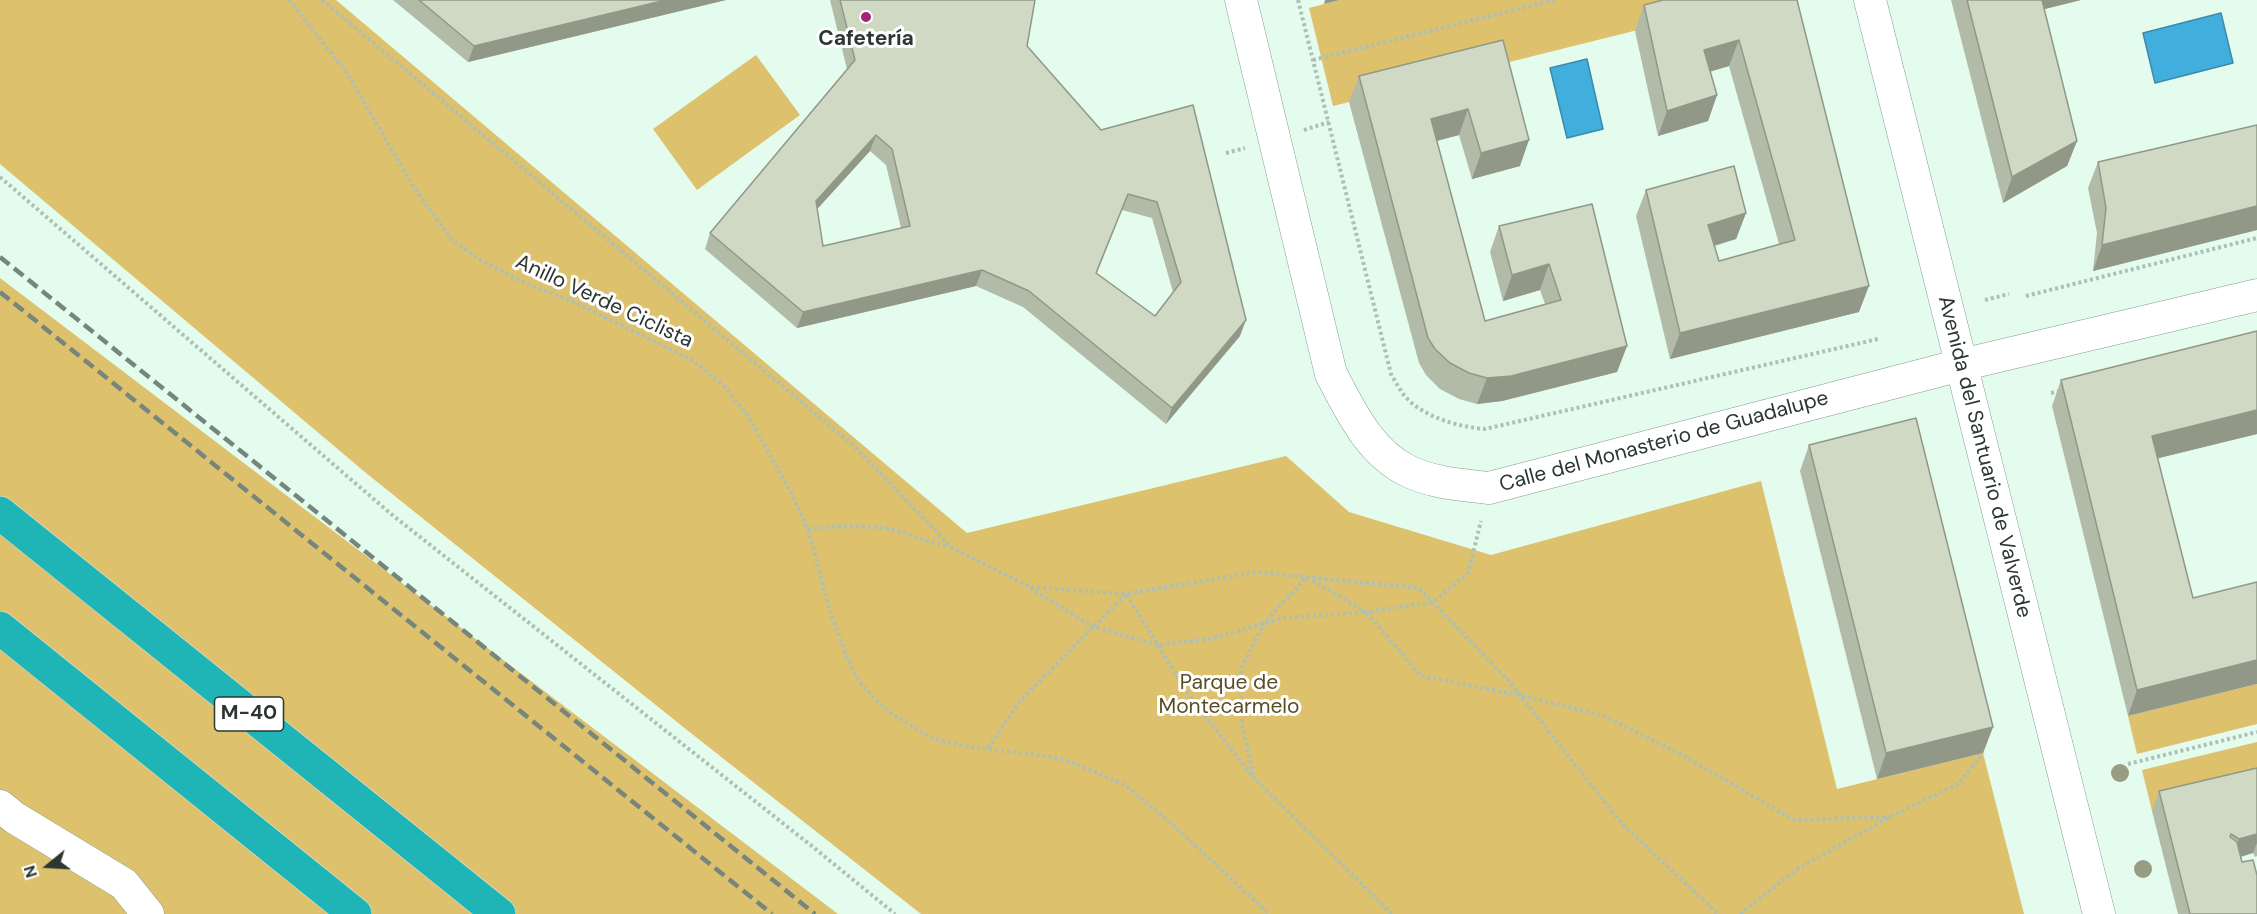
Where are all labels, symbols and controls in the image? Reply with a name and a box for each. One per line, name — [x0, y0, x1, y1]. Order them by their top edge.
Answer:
marker: Cafetería — [859, 10, 873, 24]
place label: Cafetería — [818, 26, 914, 52]
street label: Anillo Verde Ciclista — [511, 250, 697, 354]
street label: Avenida del Santuario de Valverde — [1932, 293, 2036, 621]
street label: Calle del Monasterio de Guadalupe — [1497, 386, 1831, 498]
park label: Parque de Montecarmelo — [1158, 670, 1300, 720]
road number: M-40 — [214, 697, 284, 731]
north arrow — [18, 836, 78, 896]
text: N — [19, 863, 42, 881]

